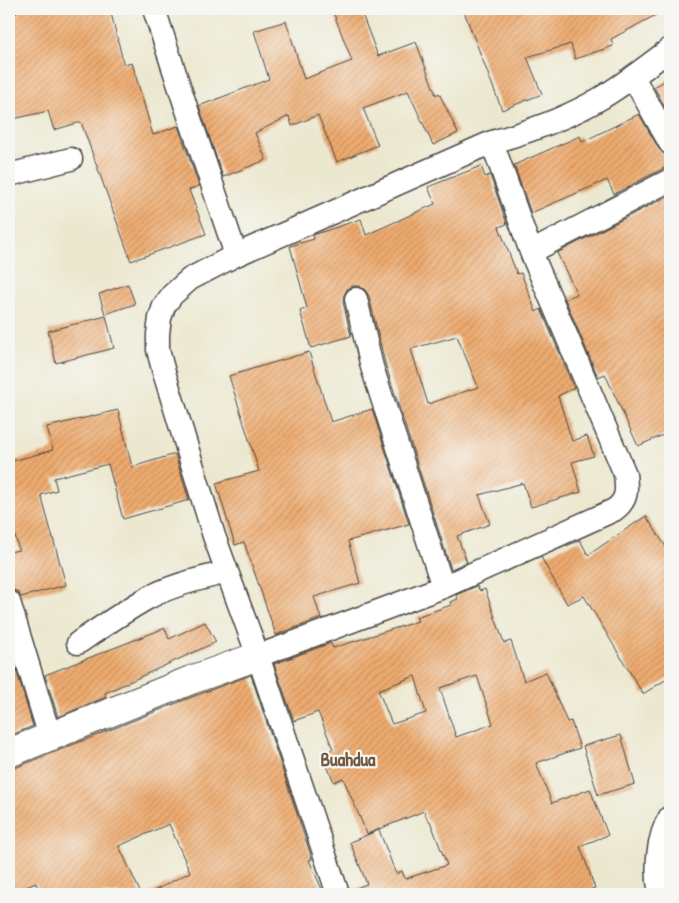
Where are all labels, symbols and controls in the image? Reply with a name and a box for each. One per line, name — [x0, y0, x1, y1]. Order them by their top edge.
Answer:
district label: Buahdua — [320, 746, 376, 772]

